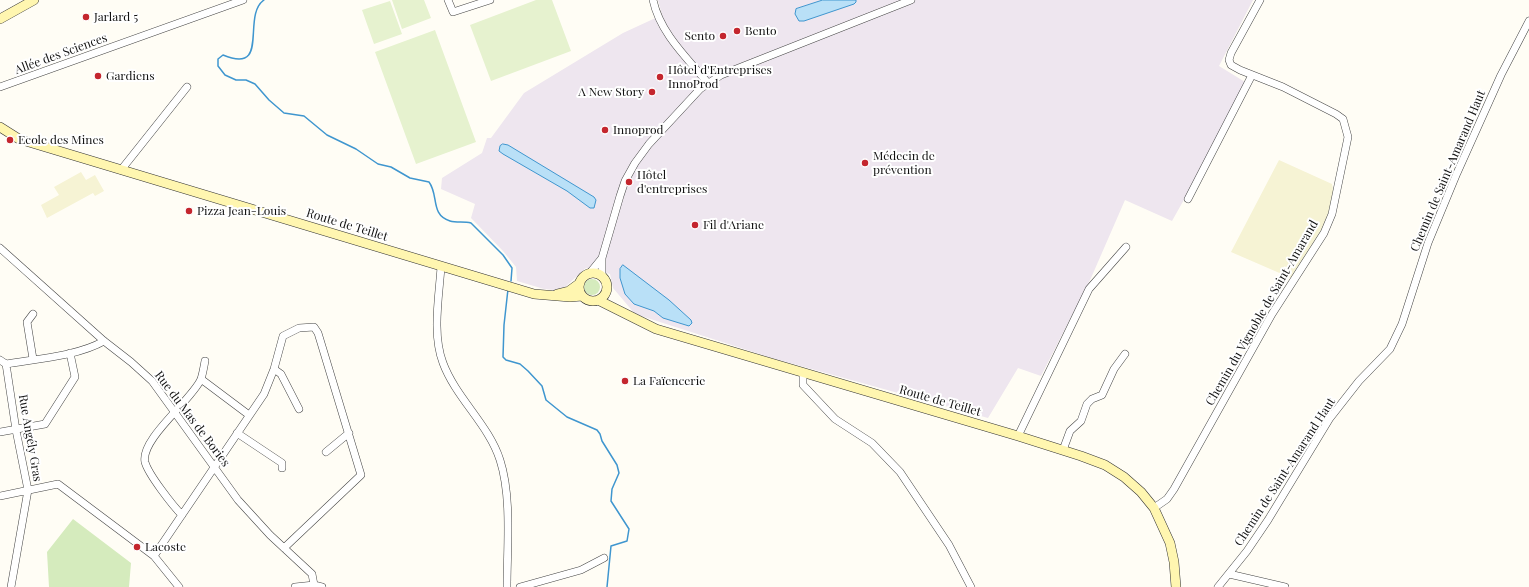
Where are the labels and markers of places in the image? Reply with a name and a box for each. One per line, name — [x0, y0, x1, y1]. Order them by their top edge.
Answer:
place label: Jarlard 5 — [94, 10, 138, 24]
marker: Jarlard 5 — [81, 12, 91, 22]
place label: Bento — [745, 24, 777, 38]
marker: Bento — [732, 26, 742, 36]
place label: Sento — [684, 29, 715, 43]
marker: Sento — [718, 31, 728, 41]
place label: Hôtel d'Entreprises InnoProd — [668, 63, 772, 91]
place label: Gardiens — [106, 69, 155, 83]
marker: Gardiens — [93, 71, 103, 81]
marker: Hôtel d'Entreprises InnoProd — [655, 72, 665, 82]
place label: A New Story — [578, 85, 644, 99]
marker: A New Story — [647, 87, 657, 97]
place label: Innoprod — [613, 123, 664, 137]
marker: Innoprod — [600, 125, 610, 135]
place label: Ecole des Mines — [18, 133, 104, 147]
marker: Ecole des Mines — [5, 135, 15, 145]
place label: Médecin de prévention — [873, 149, 935, 177]
marker: Médecin de prévention — [860, 158, 870, 168]
place label: Hôtel d'entreprises — [637, 168, 707, 196]
marker: Hôtel d'entreprises — [624, 177, 634, 187]
place label: Pizza Jean-Louis — [197, 204, 286, 218]
marker: Pizza Jean-Louis — [184, 206, 194, 216]
place label: Fil d'Ariane — [703, 218, 764, 232]
marker: Fil d'Ariane — [690, 220, 700, 230]
place label: La Faïencerie — [633, 374, 705, 388]
marker: La Faïencerie — [620, 376, 630, 386]
place label: Lacoste — [145, 540, 186, 554]
marker: Lacoste — [132, 542, 142, 552]

